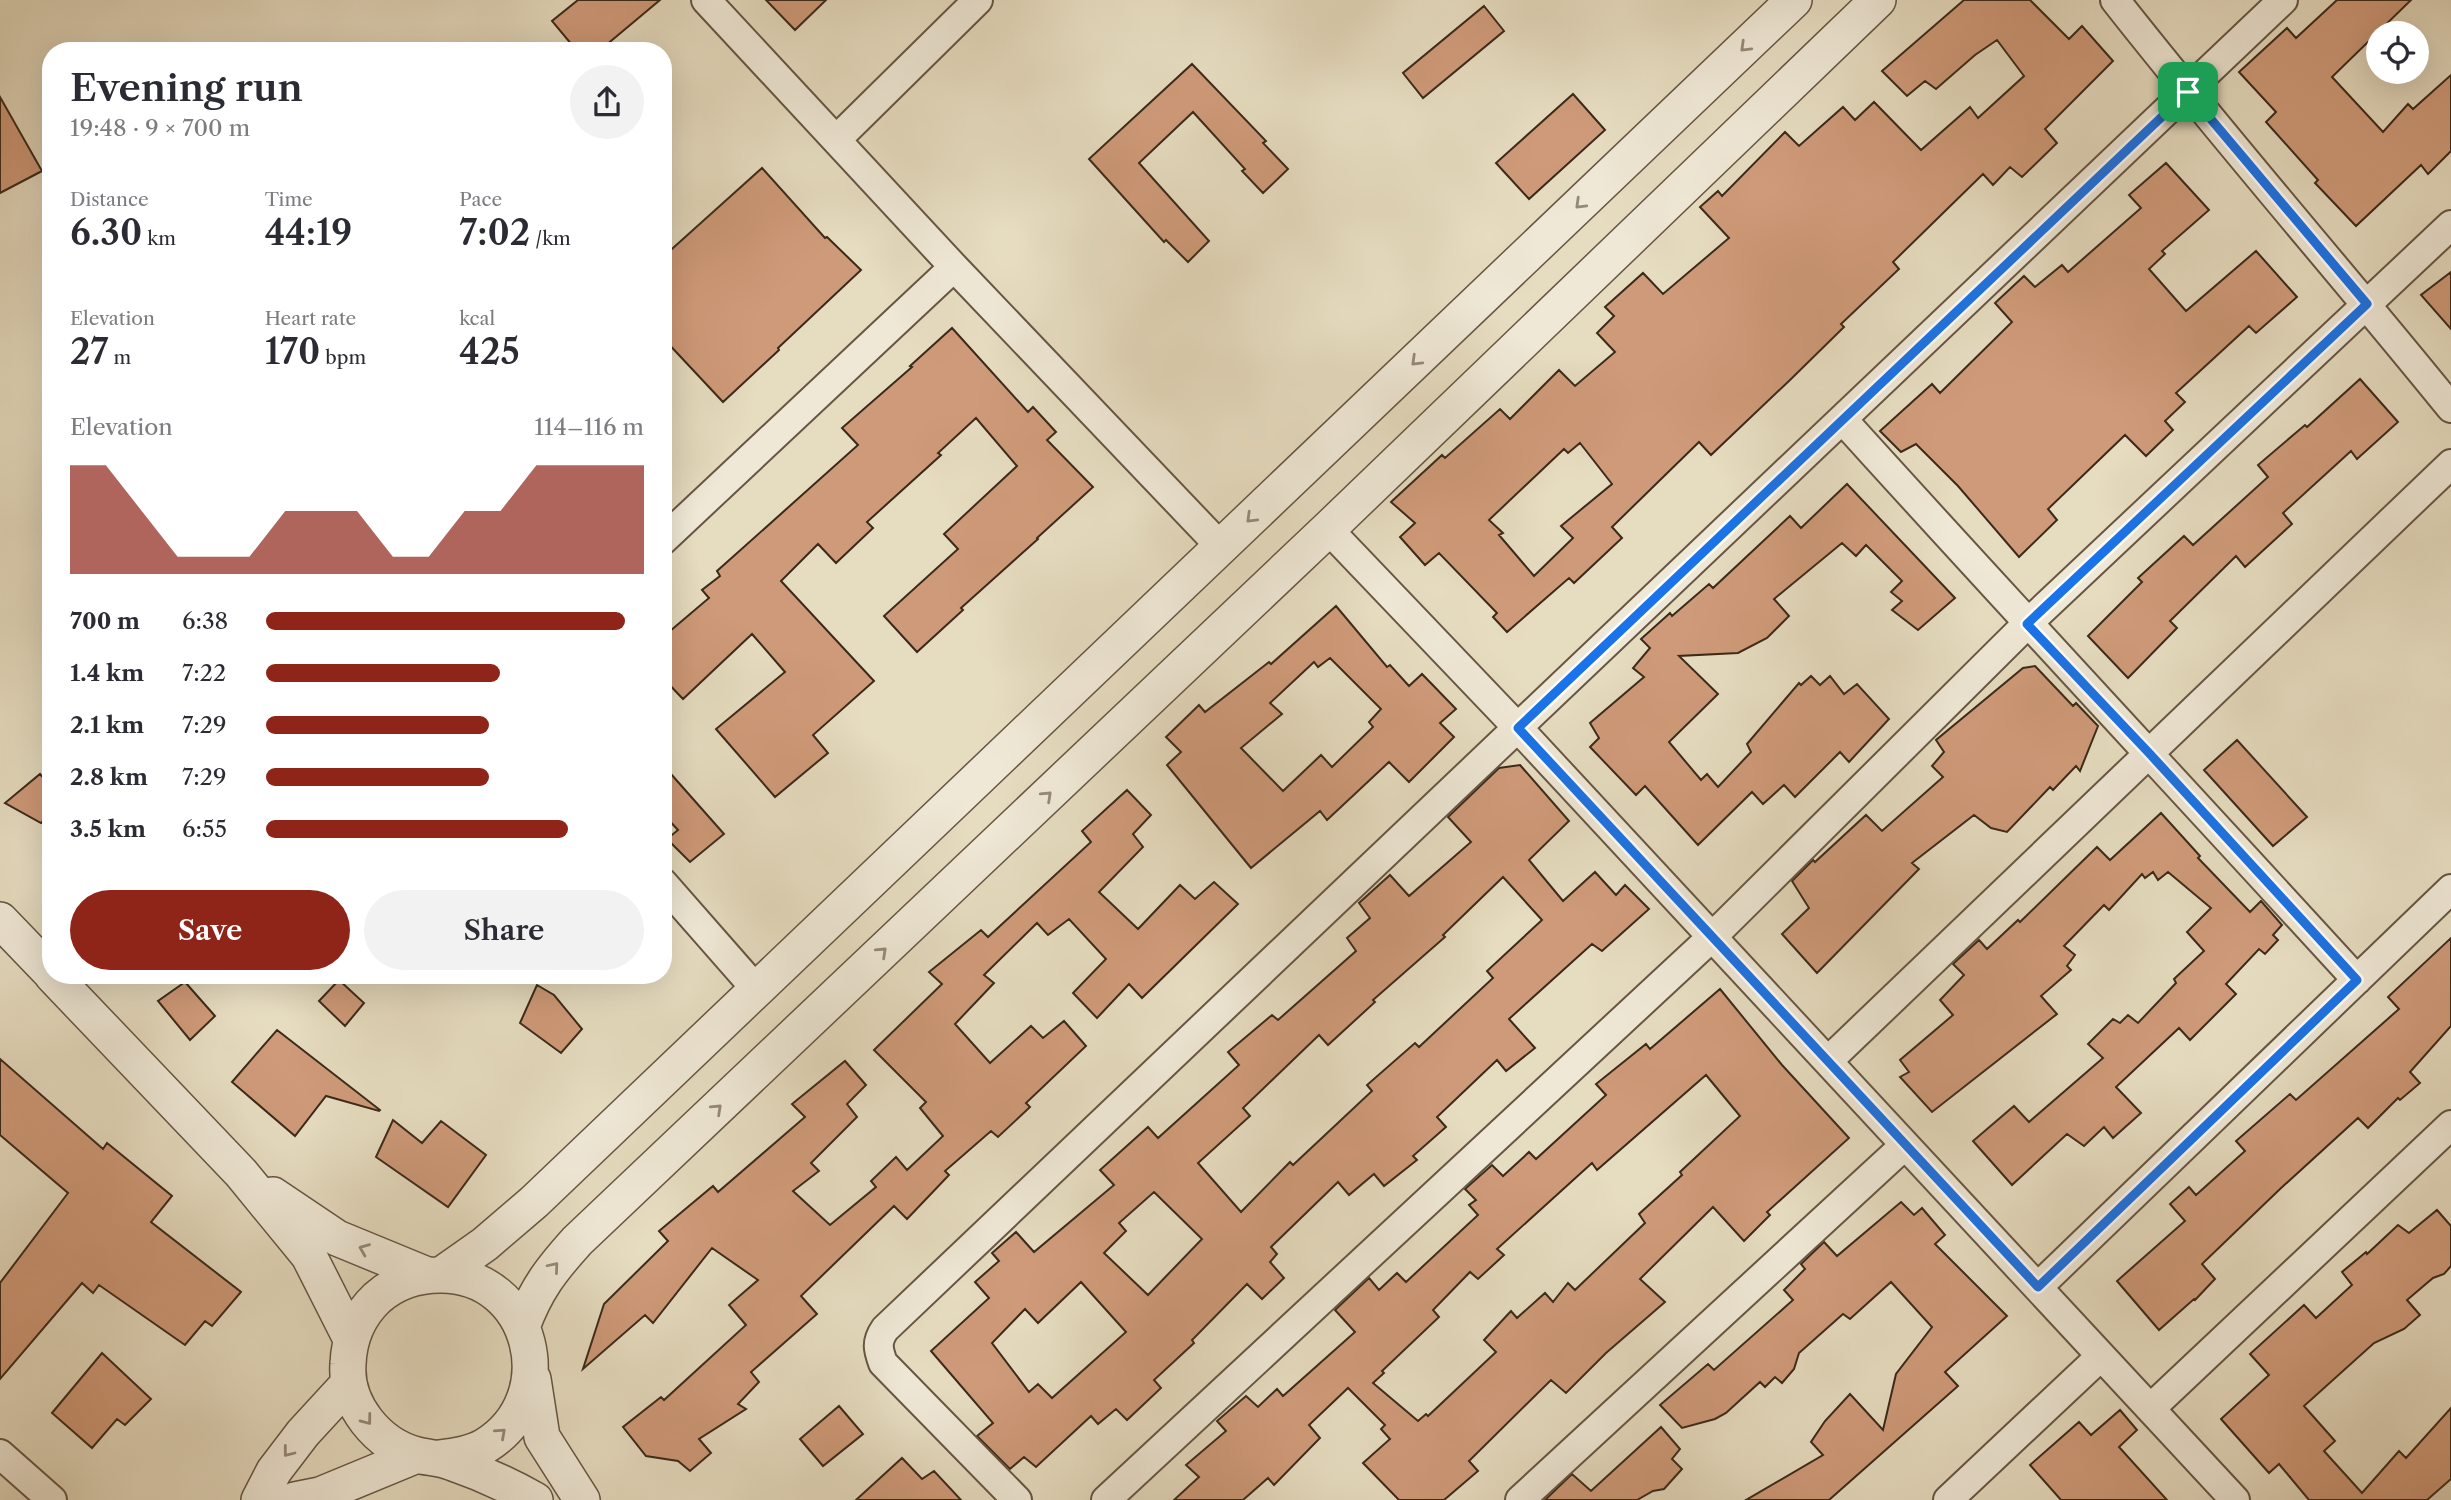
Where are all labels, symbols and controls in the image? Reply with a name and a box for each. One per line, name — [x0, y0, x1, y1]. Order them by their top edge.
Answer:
map controls — [2366, 21, 2429, 84]
button: locate — [2366, 21, 2429, 84]
one-way arrow — [1740, 39, 1753, 52]
pin — [2158, 62, 2218, 122]
text: Evening run — [70, 64, 303, 111]
button: share — [570, 65, 644, 139]
icon: arrive — [2169, 73, 2207, 111]
text: 19:48 · 9 × 700 m — [70, 114, 250, 142]
text: Distance — [70, 188, 149, 211]
text: Time — [265, 188, 313, 211]
text: Pace — [459, 188, 502, 211]
one-way arrow — [1576, 196, 1589, 209]
text: 6.30 — [70, 211, 142, 254]
text: 44:19 — [265, 211, 352, 254]
text: 7:02 — [459, 211, 530, 254]
text: km — [142, 227, 176, 250]
text: /km — [530, 227, 571, 250]
text: Elevation — [70, 307, 155, 330]
text: Heart rate — [265, 307, 356, 330]
text: kcal — [459, 307, 495, 330]
text: 27 — [70, 330, 108, 373]
text: 170 — [265, 330, 320, 373]
text: 425 — [459, 330, 520, 373]
text: m — [108, 346, 131, 369]
text: bpm — [320, 346, 366, 369]
one-way arrow — [1411, 353, 1424, 366]
text: Elevation — [70, 413, 173, 441]
text: 114–116 m — [534, 413, 644, 441]
one-way arrow — [1246, 510, 1259, 523]
text: 700 m — [70, 607, 140, 635]
text: 6:38 — [182, 607, 228, 635]
text: 1.4 km — [70, 659, 144, 687]
text: 7:22 — [182, 659, 226, 687]
text: 2.1 km — [70, 711, 144, 739]
text: 7:29 — [182, 711, 226, 739]
text: 2.8 km — [70, 763, 148, 791]
text: 7:29 — [182, 763, 226, 791]
one-way arrow — [1039, 791, 1052, 804]
text: 3.5 km — [70, 815, 146, 843]
text: 6:55 — [182, 815, 227, 843]
button: Save — [70, 890, 350, 970]
button: Share — [364, 890, 644, 970]
one-way arrow — [874, 948, 887, 960]
one-way arrow — [709, 1104, 722, 1117]
one-way arrow — [359, 1243, 371, 1257]
one-way arrow — [546, 1263, 558, 1276]
one-way arrow — [358, 1412, 371, 1425]
one-way arrow — [493, 1428, 506, 1441]
one-way arrow — [284, 1444, 296, 1457]

